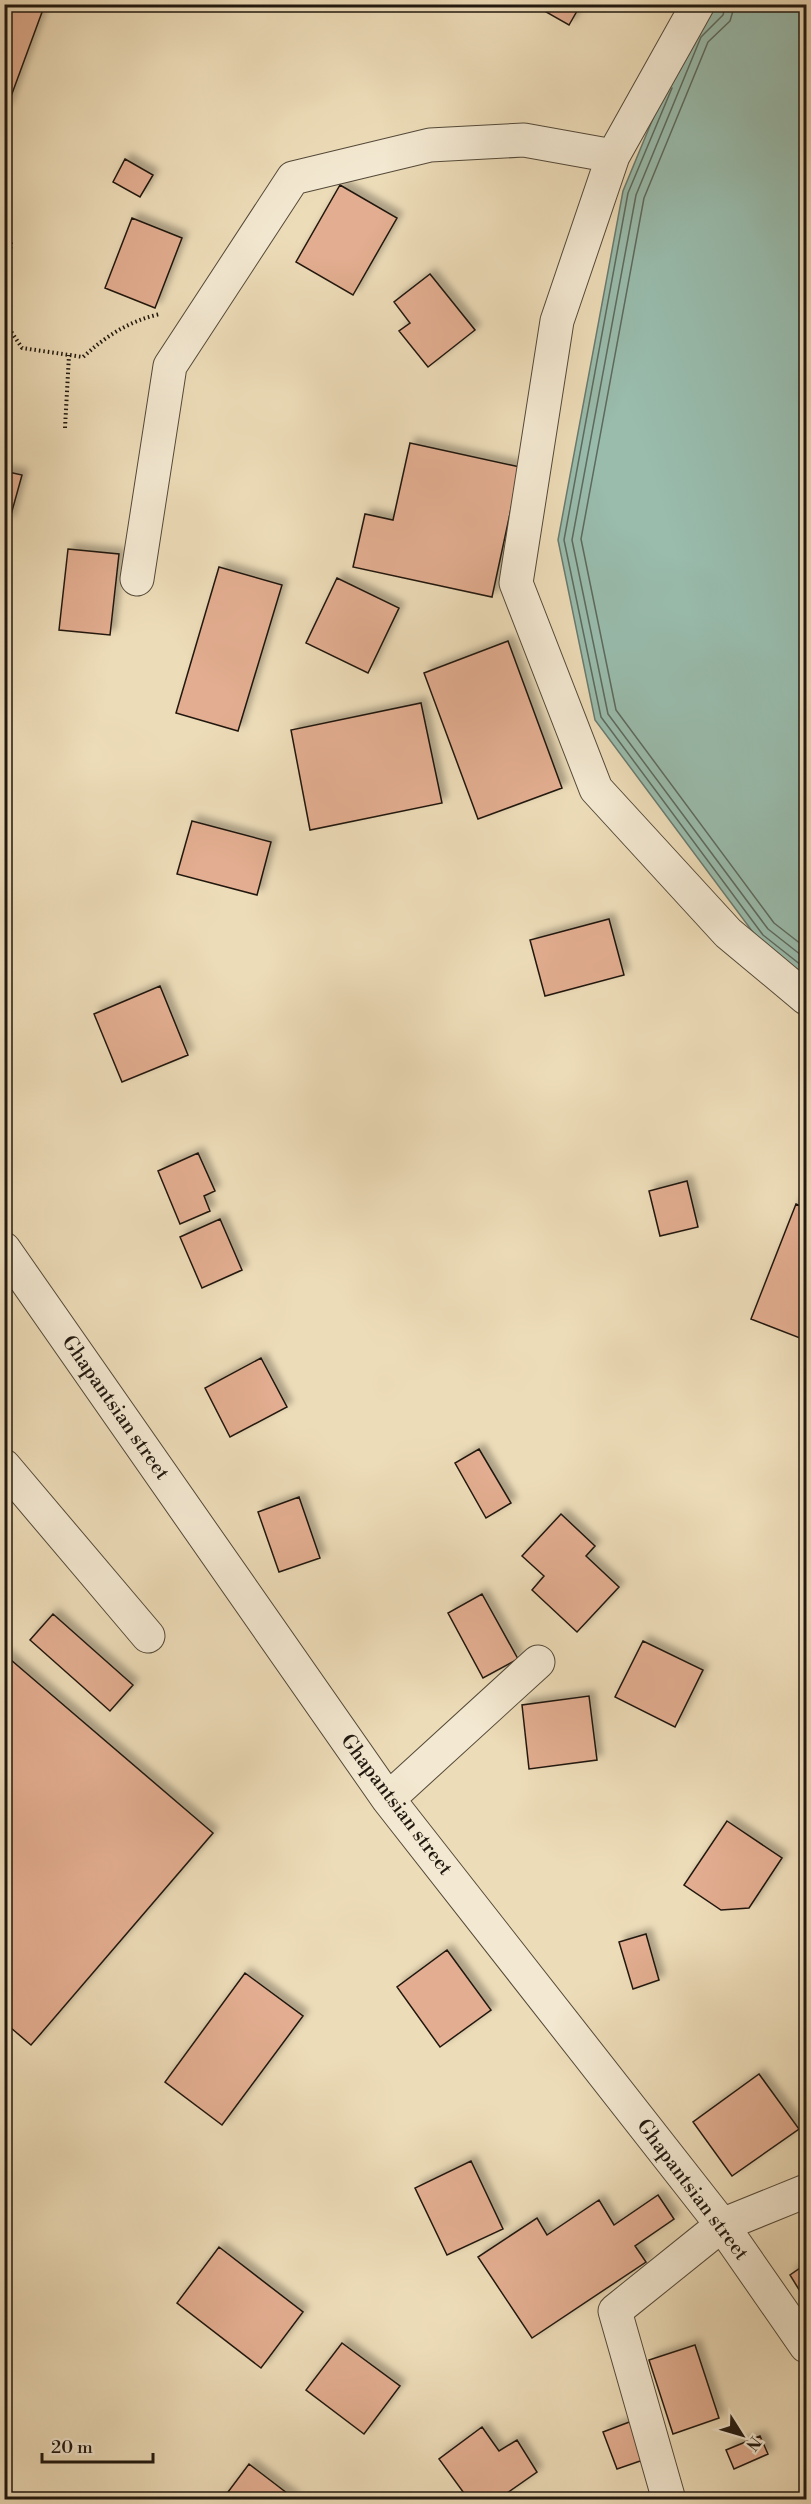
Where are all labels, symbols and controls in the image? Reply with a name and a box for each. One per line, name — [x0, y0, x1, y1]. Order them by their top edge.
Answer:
street label: Ghapantsian street — [56, 1331, 174, 1485]
street label: Ghapantsian street — [335, 1729, 457, 1881]
street label: Ghapantsian street — [631, 2114, 753, 2266]
north arrow — [712, 2405, 772, 2465]
scale bar — [42, 2426, 153, 2464]
text: N — [741, 2432, 765, 2455]
text: 20 m — [51, 2436, 93, 2459]

